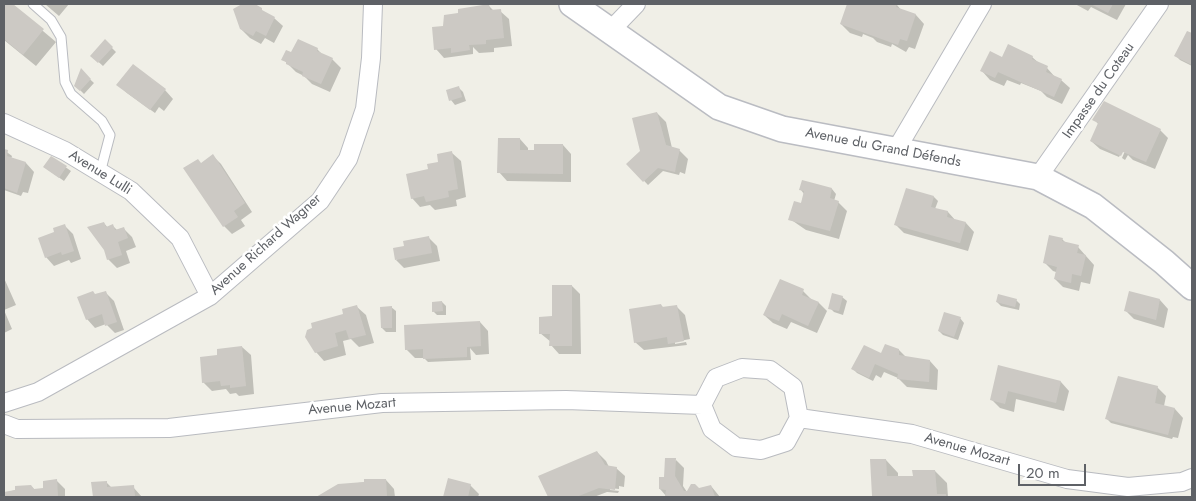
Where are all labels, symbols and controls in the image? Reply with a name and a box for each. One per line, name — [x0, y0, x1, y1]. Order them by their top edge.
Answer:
street label: Impasse du Coteau — [1060, 40, 1138, 142]
street label: Avenue du Grand Défends — [804, 125, 962, 171]
street label: Avenue Lulli — [65, 147, 135, 199]
street label: Avenue Richard Wagner — [207, 191, 325, 299]
street label: Avenue Mozart — [307, 395, 397, 419]
street label: Avenue Mozart — [922, 430, 1012, 470]
scale bar — [1021, 454, 1088, 486]
text: 20 m — [1026, 462, 1060, 484]

